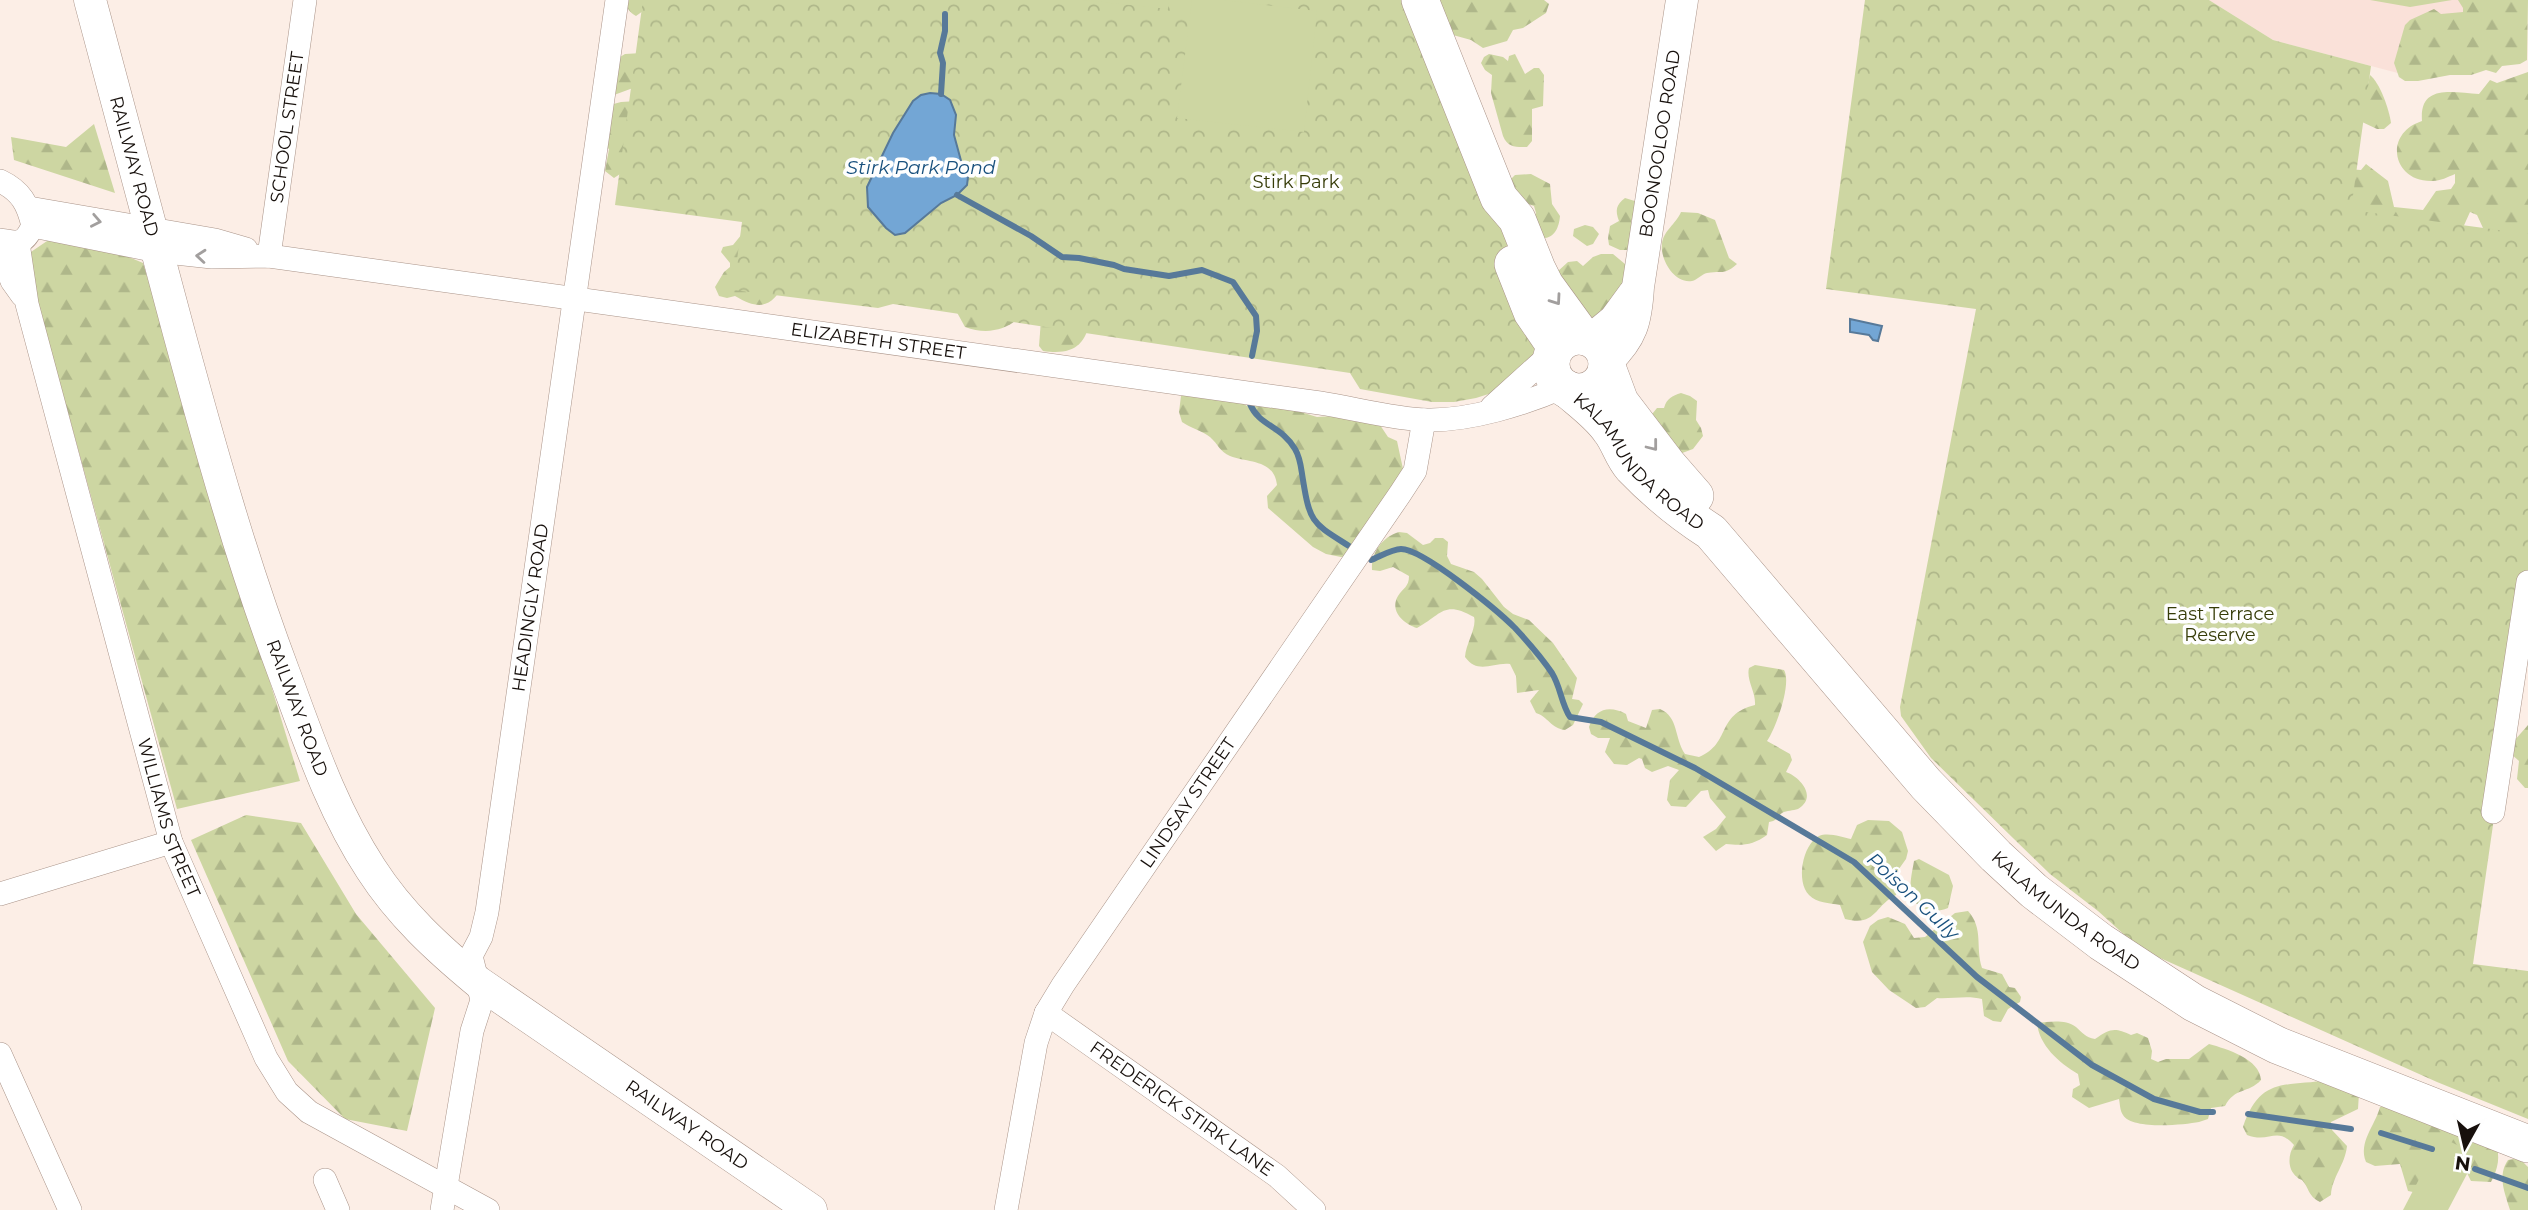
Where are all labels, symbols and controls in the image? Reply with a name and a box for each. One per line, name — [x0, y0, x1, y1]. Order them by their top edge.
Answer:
street label: BOONOOLOO ROAD — [1635, 48, 1685, 239]
street label: SCHOOL STREET — [266, 49, 309, 204]
street label: RAILWAY ROAD — [105, 94, 163, 239]
water label: Stirk Park Pond — [846, 156, 996, 179]
park label: Stirk Park — [1253, 171, 1340, 193]
one-way arrow — [90, 212, 102, 227]
one-way arrow — [195, 248, 207, 263]
one-way arrow — [1548, 292, 1560, 305]
street label: ELIZABETH STREET — [789, 318, 968, 364]
street label: KALAMUNDA ROAD — [1569, 388, 1708, 535]
one-way arrow — [1644, 439, 1657, 451]
street label: HEADINGLY ROAD — [508, 522, 553, 693]
park label: East Terrace Reserve — [2166, 603, 2274, 646]
street label: RAILWAY ROAD — [262, 637, 333, 780]
street label: LINDSAY STREET — [1136, 733, 1241, 872]
street label: WILLIAMS STREET — [133, 736, 205, 902]
street label: KALAMUNDA ROAD — [1987, 846, 2144, 976]
water label: Poison Gully — [1862, 848, 1965, 946]
street label: FREDERICK STIRK LANE — [1086, 1036, 1278, 1181]
street label: RAILWAY ROAD — [621, 1075, 753, 1175]
north arrow — [2430, 1112, 2500, 1182]
text: N — [2453, 1151, 2472, 1176]

